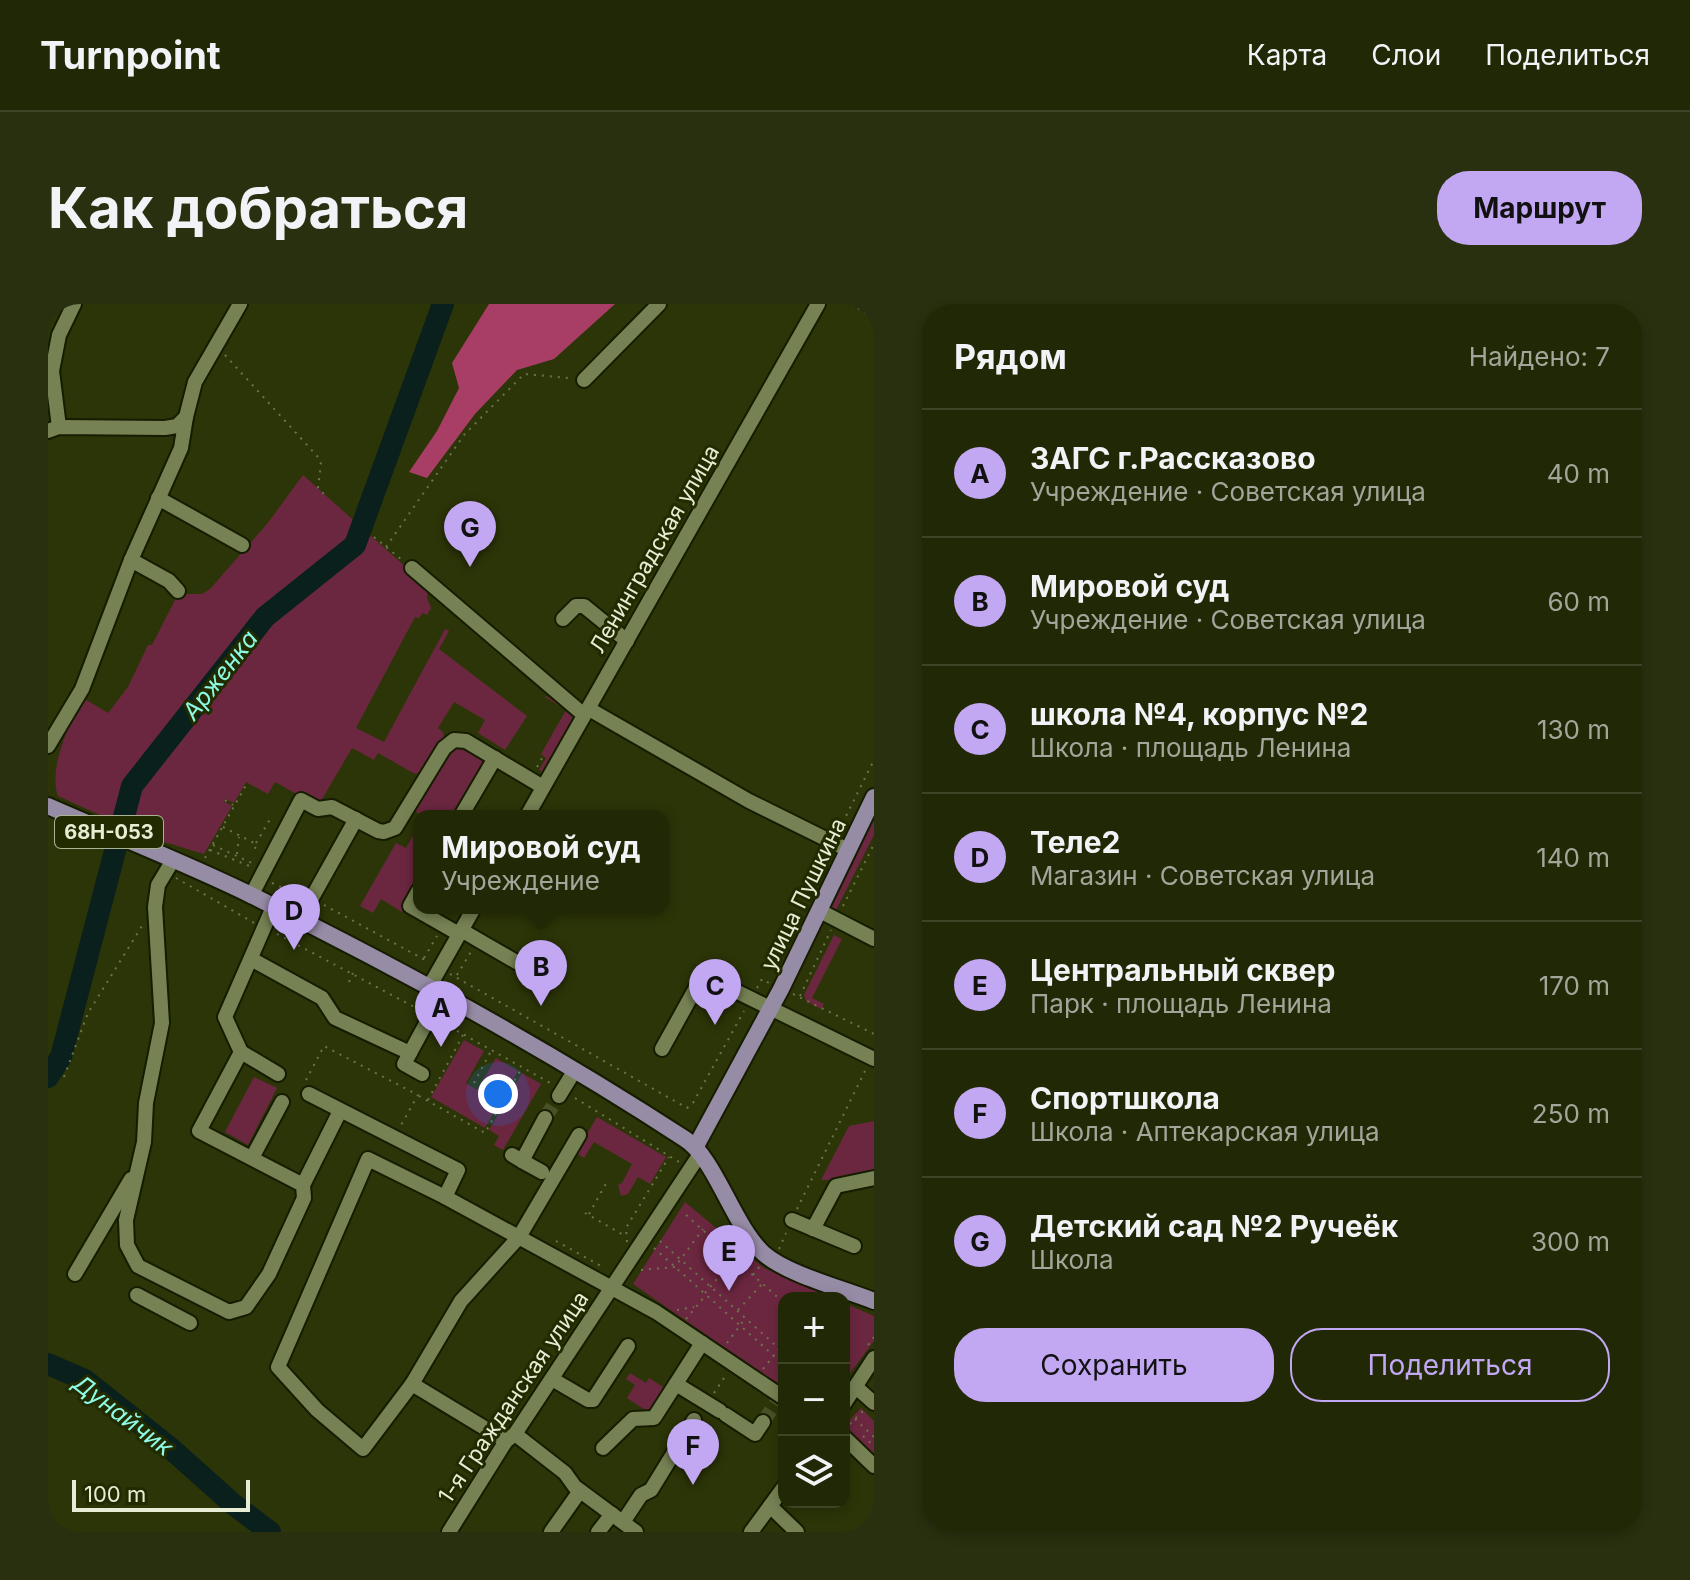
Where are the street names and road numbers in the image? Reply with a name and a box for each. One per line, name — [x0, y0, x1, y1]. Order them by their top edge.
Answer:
street label: Ленинградская улица — [584, 440, 724, 658]
street label: улица Пушкина — [755, 814, 851, 974]
road number: 68Н-053 — [55, 816, 163, 848]
street label: 1-я Гражданская улица — [432, 1286, 594, 1508]

